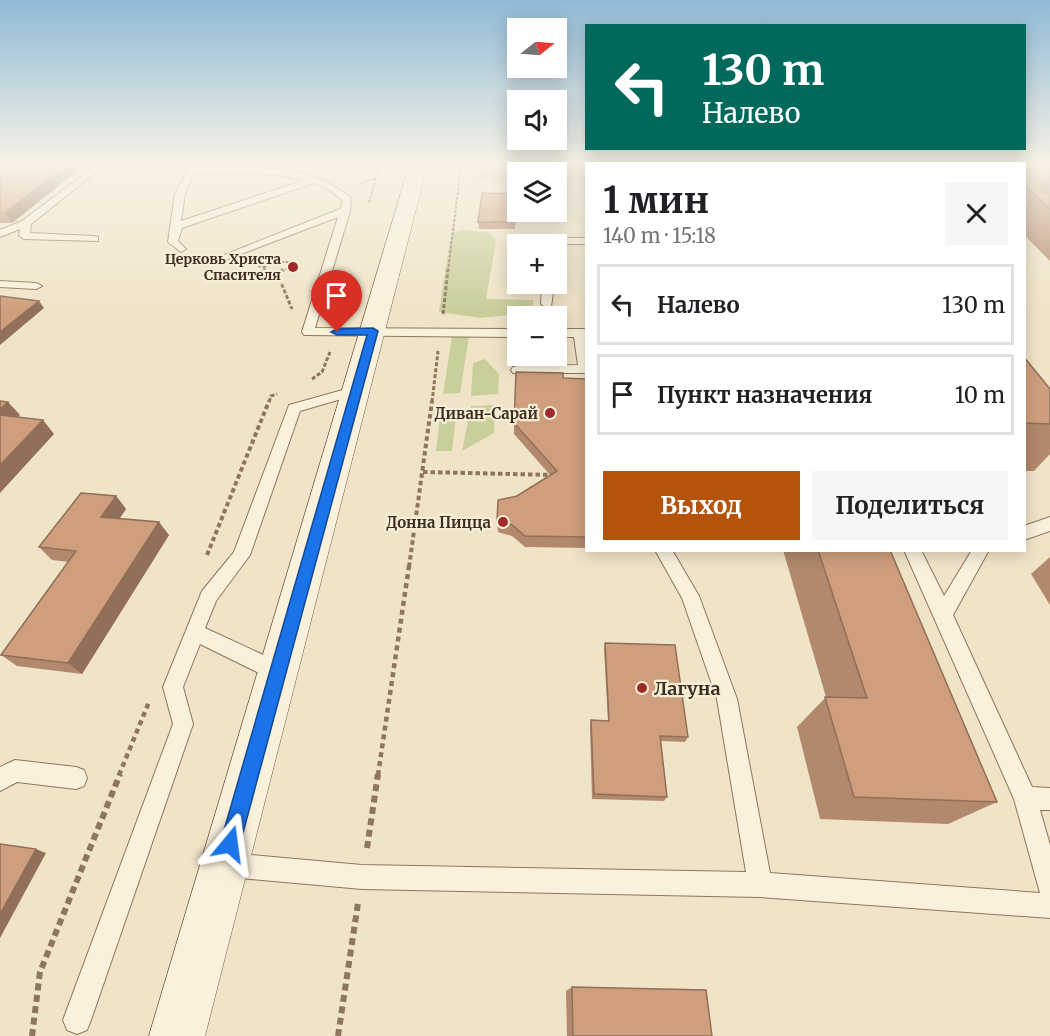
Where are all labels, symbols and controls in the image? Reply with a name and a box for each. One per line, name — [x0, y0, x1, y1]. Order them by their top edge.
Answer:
north arrow — [507, 18, 567, 78]
map controls — [507, 18, 567, 366]
text: 130 m — [702, 44, 824, 96]
icon: left — [603, 48, 681, 126]
button: sound — [507, 90, 567, 150]
text: Налево — [702, 96, 800, 130]
button: layers — [507, 162, 567, 222]
text: 1 мин — [603, 178, 709, 223]
button: close — [945, 182, 1008, 245]
text: 140 m · 15:18 — [603, 223, 716, 248]
button: + — [507, 234, 567, 294]
place label: Церковь Христа Спасителя — [165, 250, 281, 284]
marker: Церковь Христа Спасителя — [286, 260, 300, 274]
pin — [311, 270, 362, 332]
icon: arrive — [320, 279, 353, 312]
icon: left — [606, 288, 639, 321]
text: Налево — [657, 291, 740, 319]
text: 130 m — [942, 291, 1005, 319]
button: − — [507, 306, 567, 366]
icon: arrive — [606, 378, 639, 411]
text: Пункт назначения — [657, 381, 872, 409]
text: 10 m — [955, 381, 1005, 409]
place label: Диван-Сарай — [434, 404, 538, 423]
marker: Диван-Сарай — [543, 406, 557, 420]
button: Выход — [603, 471, 800, 540]
button: Поделиться — [812, 471, 1008, 540]
place label: Донна Пицца — [386, 513, 492, 532]
marker: Донна Пицца — [496, 515, 510, 529]
place label: Лагуна — [654, 677, 720, 700]
marker: Лагуна — [635, 681, 649, 695]
position arrow — [198, 812, 262, 876]

